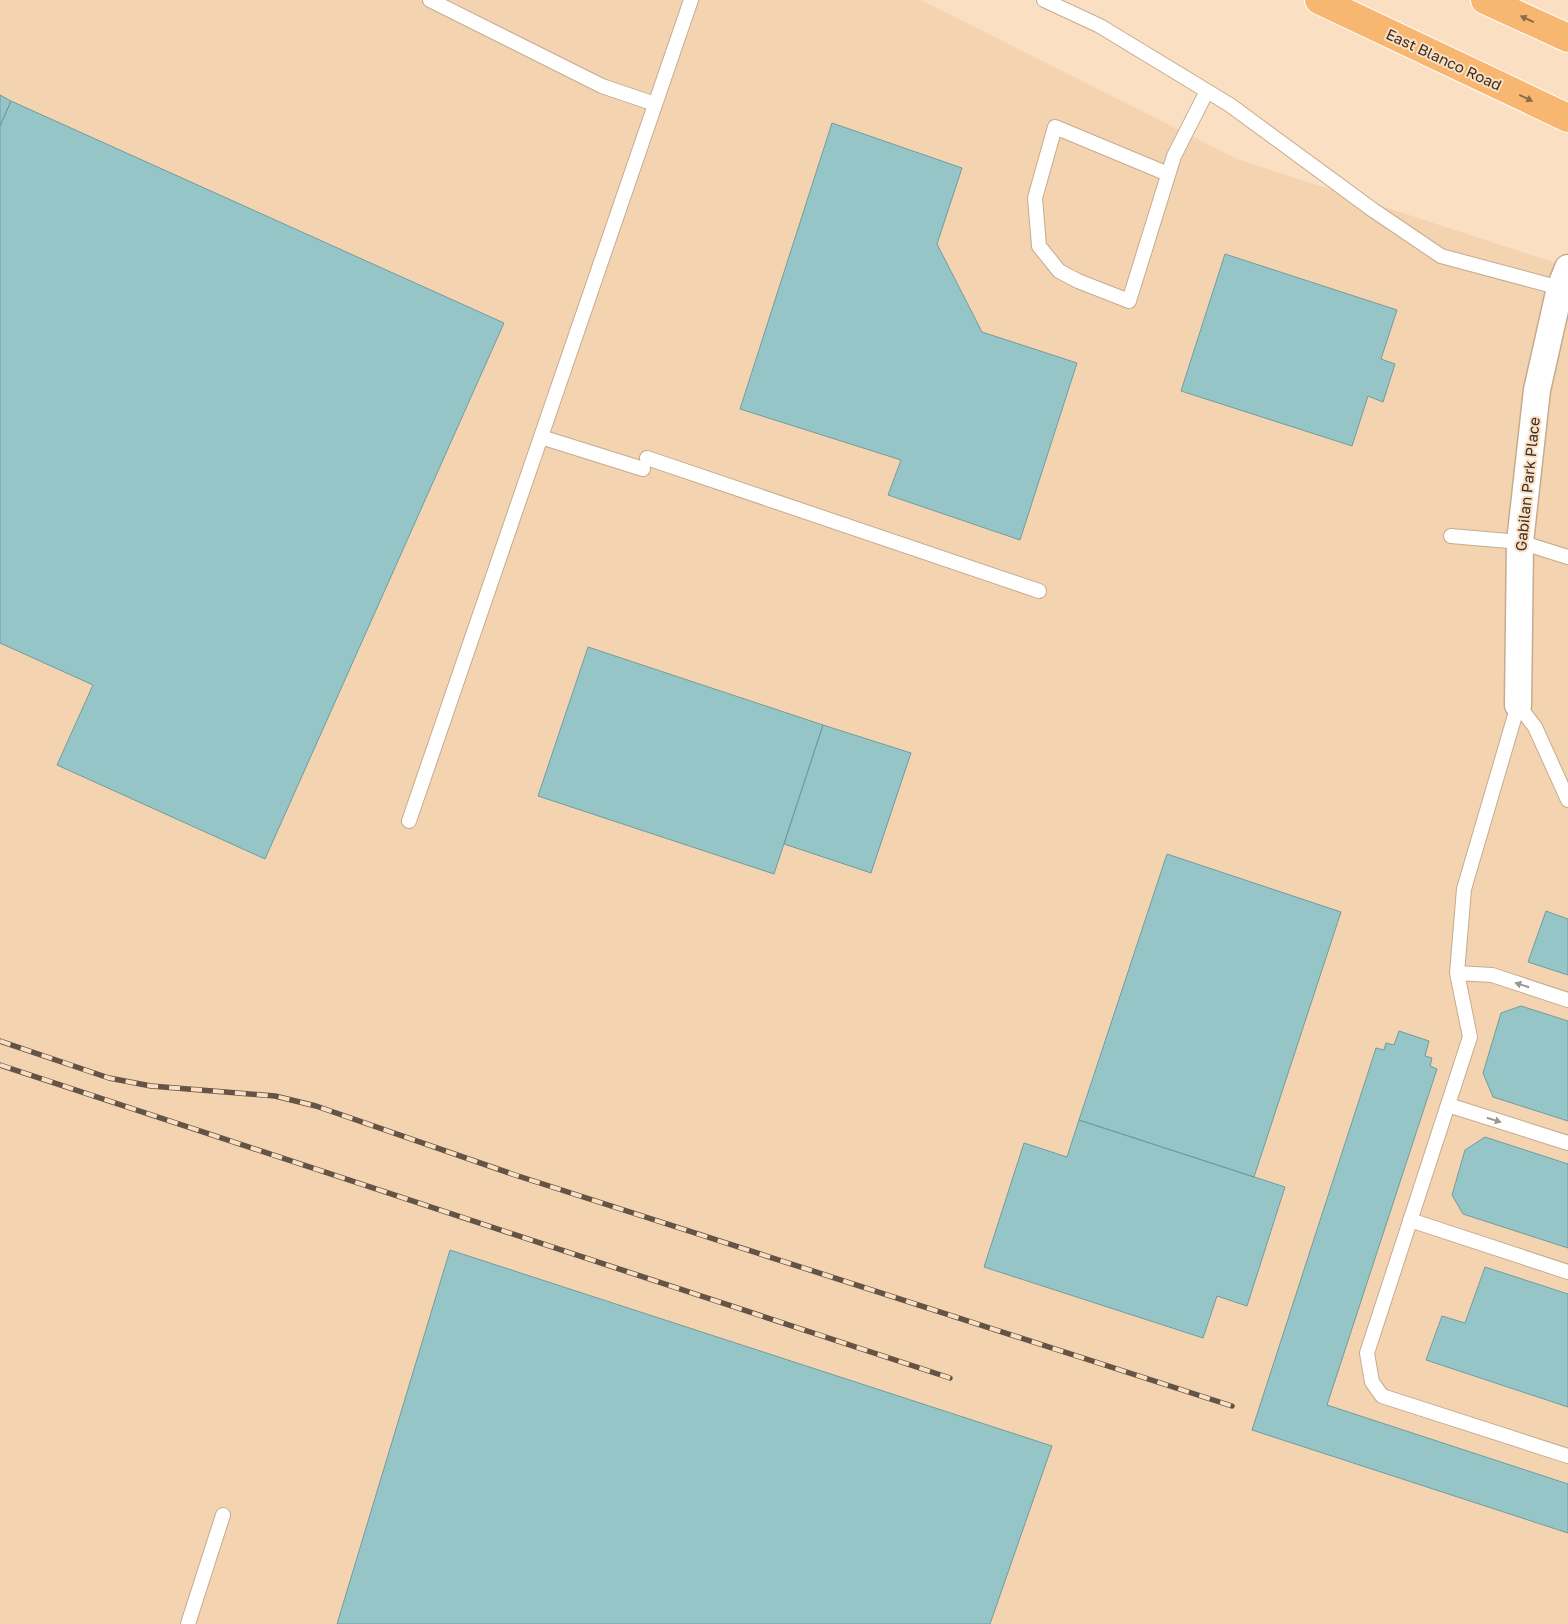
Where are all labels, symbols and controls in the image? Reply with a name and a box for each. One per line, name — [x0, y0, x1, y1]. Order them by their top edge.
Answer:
one-way arrow — [1520, 15, 1534, 23]
street label: East Blanco Road — [1383, 24, 1505, 94]
one-way arrow — [1519, 95, 1533, 103]
street label: Gabilan Park Place — [1511, 416, 1543, 552]
one-way arrow — [1514, 980, 1529, 988]
one-way arrow — [1487, 1116, 1502, 1124]

